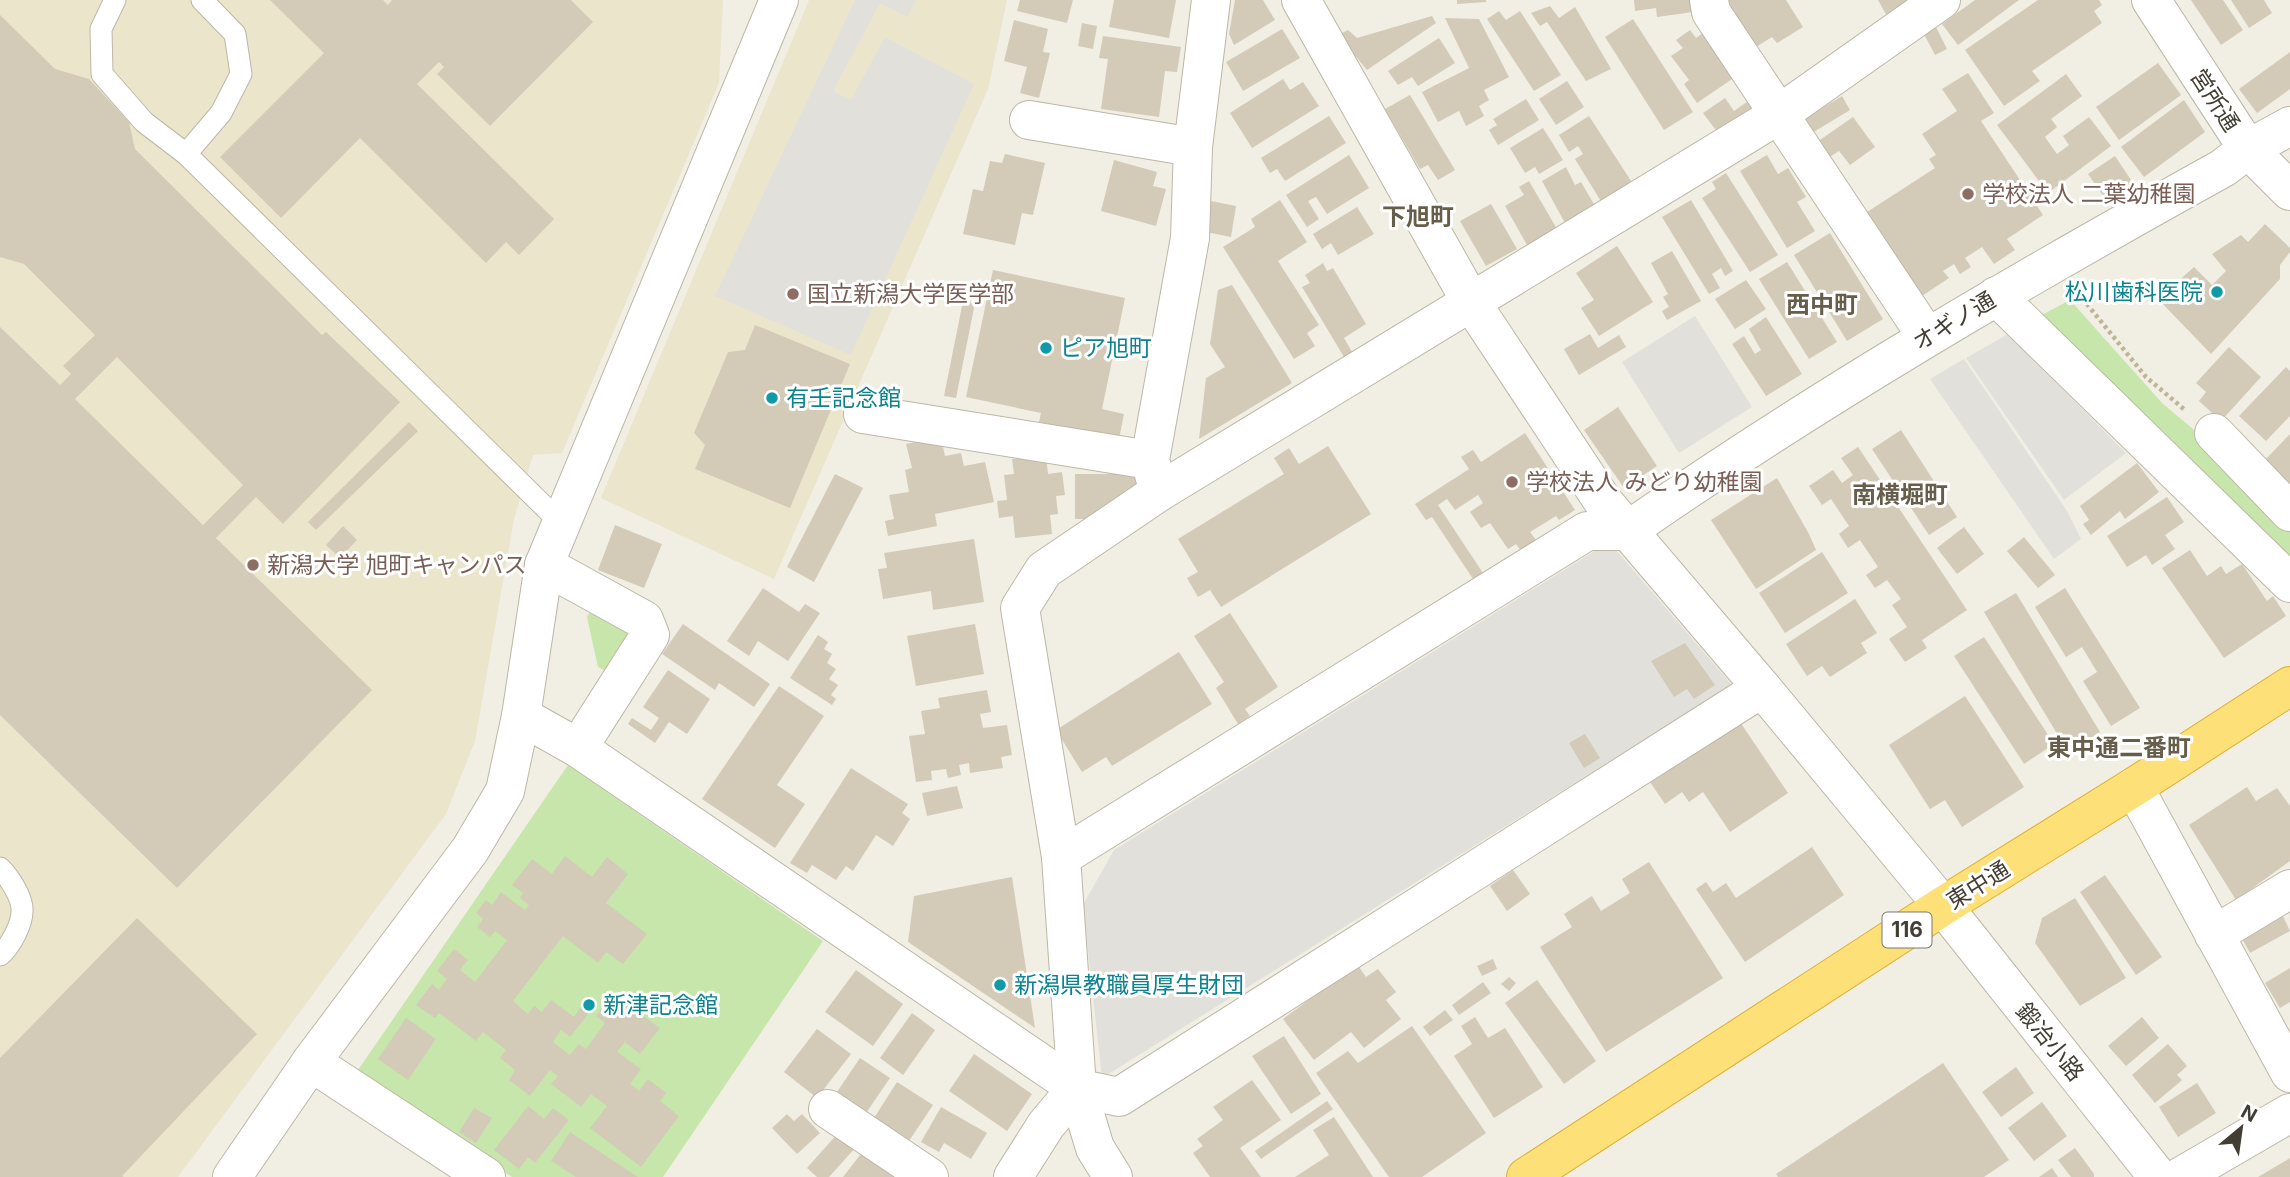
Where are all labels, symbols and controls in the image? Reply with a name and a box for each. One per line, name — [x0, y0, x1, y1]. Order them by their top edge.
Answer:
street label: 営所通 — [2184, 63, 2246, 137]
place label: 学校法人 二葉幼稚園 — [1982, 180, 2195, 208]
marker: 学校法人 二葉幼稚園 — [1960, 186, 1976, 202]
district label: 下旭町 — [1382, 202, 1454, 231]
place label: 松川歯科医院 — [2065, 278, 2203, 306]
place label: 国立新潟大学医学部 — [807, 280, 1014, 308]
marker: 松川歯科医院 — [2209, 284, 2225, 300]
marker: 国立新潟大学医学部 — [785, 286, 801, 302]
street label: オギノ通 — [1908, 286, 2000, 356]
district label: 西中町 — [1786, 290, 1858, 319]
place label: ピア旭町 — [1060, 334, 1152, 362]
marker: ピア旭町 — [1038, 340, 1054, 356]
place label: 有壬記念館 — [786, 384, 901, 412]
marker: 有壬記念館 — [764, 390, 780, 406]
place label: 学校法人 みどり幼稚園 — [1526, 468, 1762, 496]
marker: 学校法人 みどり幼稚園 — [1504, 474, 1520, 490]
district label: 南横堀町 — [1852, 480, 1948, 509]
place label: 新潟大学 旭町キャンパス — [267, 551, 526, 579]
marker: 新潟大学 旭町キャンパス — [245, 557, 261, 573]
district label: 東中通二番町 — [2047, 733, 2191, 762]
street label: 東中通 — [1941, 855, 2015, 915]
road number: 116 — [1882, 912, 1932, 948]
place label: 新潟県教職員厚生財団 — [1014, 971, 1244, 999]
marker: 新潟県教職員厚生財団 — [992, 977, 1008, 993]
place label: 新津記念館 — [603, 991, 718, 1019]
marker: 新津記念館 — [581, 997, 597, 1013]
street label: 鍛冶小路 — [2010, 997, 2090, 1087]
north arrow — [2206, 1093, 2276, 1163]
text: N — [2237, 1100, 2261, 1127]

